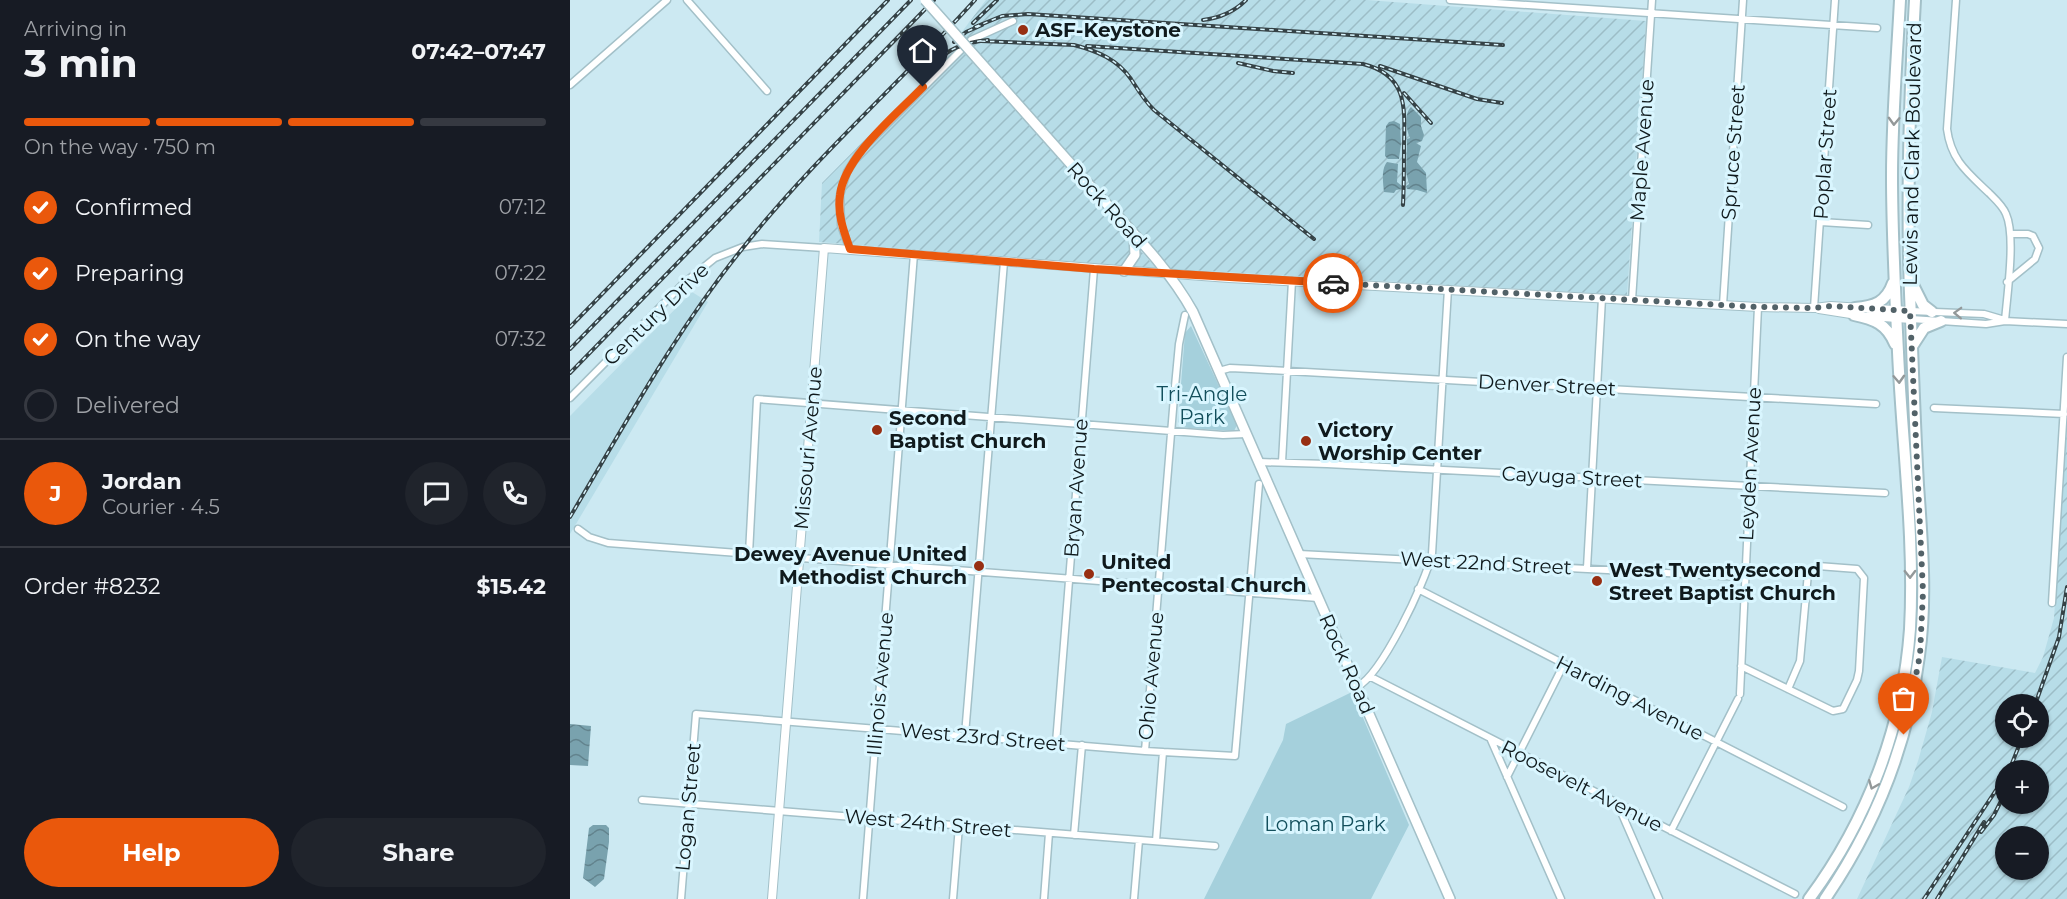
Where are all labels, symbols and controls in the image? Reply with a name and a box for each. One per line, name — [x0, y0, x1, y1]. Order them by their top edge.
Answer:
text: Arriving in — [24, 17, 127, 41]
place label: ASF-Keystone — [1034, 18, 1181, 42]
street label: Lewis and Clark Boulevard — [1898, 22, 1926, 286]
marker: ASF-Keystone — [1016, 23, 1030, 37]
pin — [897, 25, 948, 87]
icon: home — [906, 34, 939, 67]
text: 07:42–07:47 — [411, 38, 546, 65]
text: 3 min — [24, 39, 138, 87]
street label: Maple Avenue — [1625, 78, 1659, 222]
street label: Spruce Street — [1716, 83, 1750, 221]
street label: Poplar Street — [1808, 88, 1842, 220]
one-way arrow — [1887, 117, 1900, 126]
text: On the way · 750 m — [24, 135, 216, 159]
street label: Rock Road — [1062, 157, 1152, 253]
icon: check — [24, 191, 57, 224]
text: Confirmed — [75, 194, 192, 221]
text: 07:12 — [499, 195, 546, 219]
courier — [1303, 253, 1363, 313]
icon: check — [24, 257, 57, 290]
street label: Century Drive — [598, 258, 714, 370]
text: Preparing — [75, 260, 184, 287]
text: 07:22 — [495, 261, 546, 285]
icon: car — [1317, 267, 1350, 300]
one-way arrow — [1954, 306, 1963, 319]
icon: check — [24, 323, 57, 356]
text: On the way — [75, 326, 200, 353]
text: 07:32 — [495, 327, 546, 351]
street label: Missouri Avenue — [789, 365, 827, 531]
street label: Denver Street — [1477, 369, 1617, 401]
one-way arrow — [1893, 375, 1906, 384]
park label: Tri-Angle Park — [1157, 382, 1247, 429]
street label: Leyden Avenue — [1734, 386, 1766, 542]
text: Delivered — [75, 392, 180, 419]
place label: Second Baptist Church — [889, 406, 1046, 453]
street label: Bryan Avenue — [1059, 418, 1093, 558]
place label: Victory Worship Center — [1317, 418, 1482, 465]
marker: Second Baptist Church — [870, 423, 884, 437]
marker: Victory Worship Center — [1299, 434, 1313, 448]
street label: Cayuga Street — [1501, 461, 1643, 493]
button: chat — [405, 462, 468, 525]
button: phone — [483, 462, 546, 525]
text: Jordan — [102, 468, 182, 495]
text: J — [50, 480, 61, 507]
text: Courier · 4.5 — [102, 495, 220, 519]
place label: Dewey Avenue United Methodist Church — [734, 542, 967, 589]
street label: West 22nd Street — [1400, 547, 1572, 579]
place label: United Pentecostal Church — [1101, 550, 1307, 597]
place label: West Twentysecond Street Baptist Church — [1609, 558, 1836, 605]
marker: Dewey Avenue United Methodist Church — [972, 559, 986, 573]
marker: United Pentecostal Church — [1082, 567, 1096, 581]
one-way arrow — [1904, 569, 1916, 578]
text: Order #8232 — [24, 573, 160, 600]
text: $15.42 — [477, 573, 546, 600]
marker: West Twentysecond Street Baptist Church — [1590, 574, 1604, 588]
street label: Rock Road — [1314, 610, 1380, 718]
street label: Illinois Avenue — [862, 611, 898, 757]
street label: Ohio Avenue — [1133, 611, 1169, 741]
street label: Harding Avenue — [1552, 650, 1708, 746]
pin — [1878, 673, 1929, 735]
icon: bag — [1887, 682, 1920, 715]
map controls — [1995, 694, 2049, 880]
button: locate — [1995, 694, 2049, 748]
street label: West 23rd Street — [899, 718, 1067, 756]
street label: Roosevelt Avenue — [1497, 735, 1667, 837]
street label: Logan Street — [670, 742, 706, 872]
button: + — [1995, 760, 2049, 814]
one-way arrow — [1868, 779, 1880, 790]
street label: West 24th Street — [843, 804, 1013, 842]
park label: Loman Park — [1264, 812, 1386, 836]
button: Help — [24, 818, 279, 887]
button: Share — [291, 818, 546, 887]
button: − — [1995, 826, 2049, 880]

